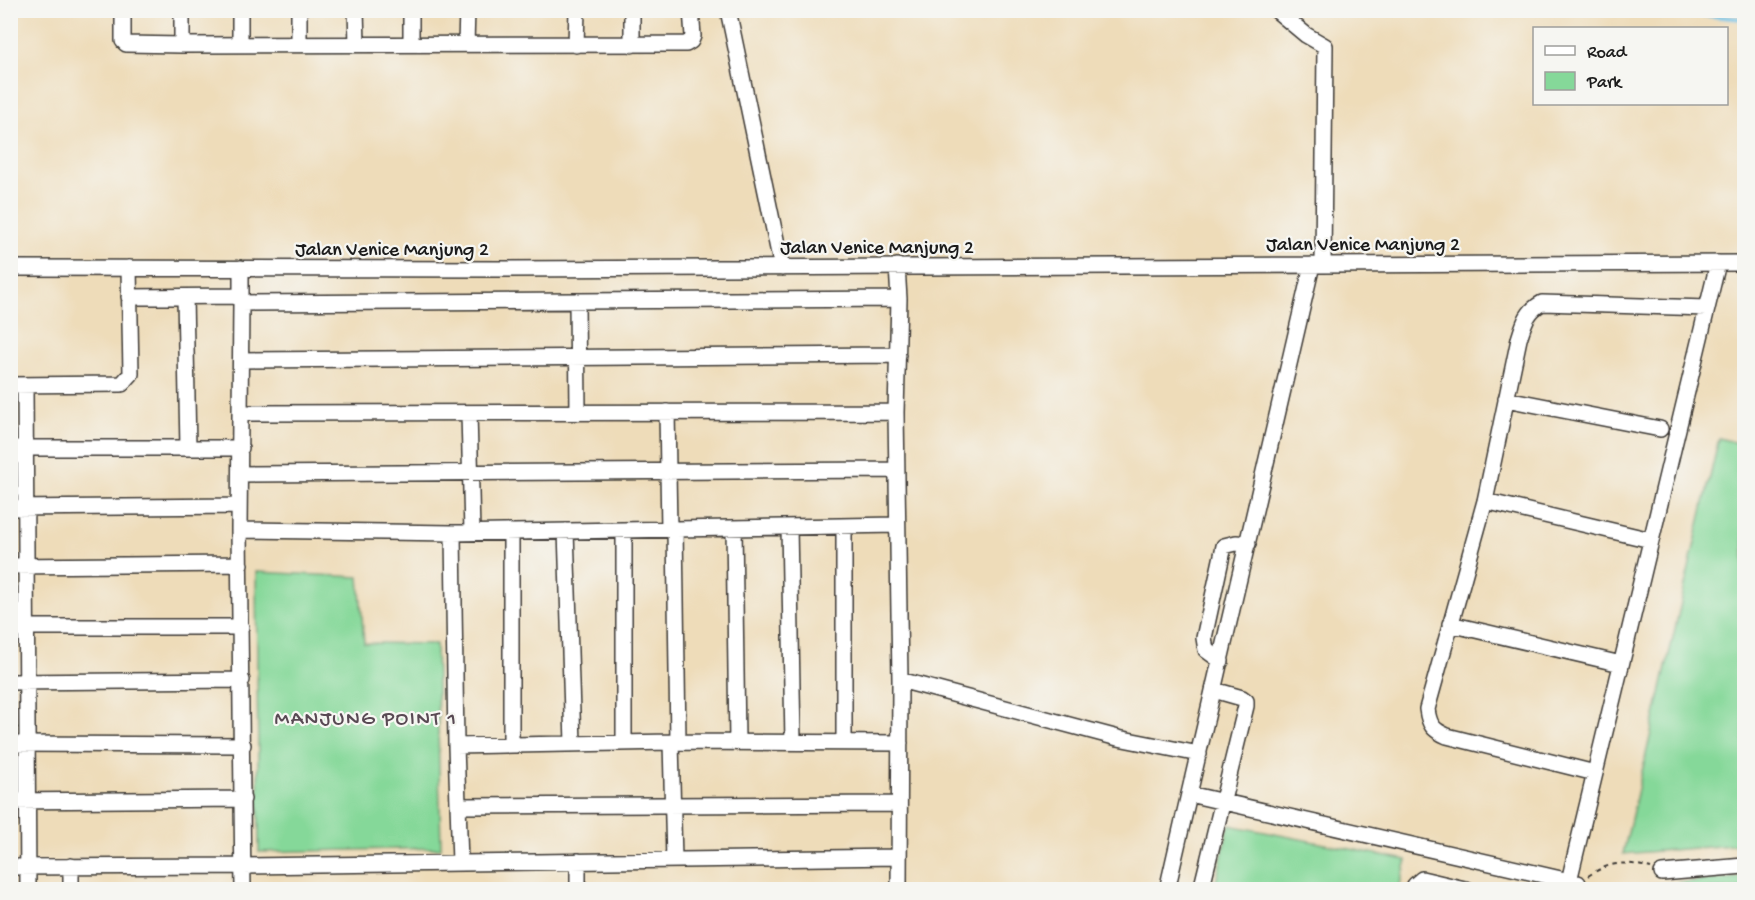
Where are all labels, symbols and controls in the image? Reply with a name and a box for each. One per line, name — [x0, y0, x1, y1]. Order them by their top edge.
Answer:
legend — [1533, 27, 1728, 105]
text: Road — [1587, 43, 1628, 64]
text: Park — [1586, 73, 1623, 94]
street label: Jalan Venice Manjung 2 — [1266, 235, 1460, 258]
street label: Jalan Venice Manjung 2 — [780, 238, 974, 261]
street label: Jalan Venice Manjung 2 — [295, 240, 489, 263]
district label: MANJUNG POINT 1 — [275, 708, 457, 733]

